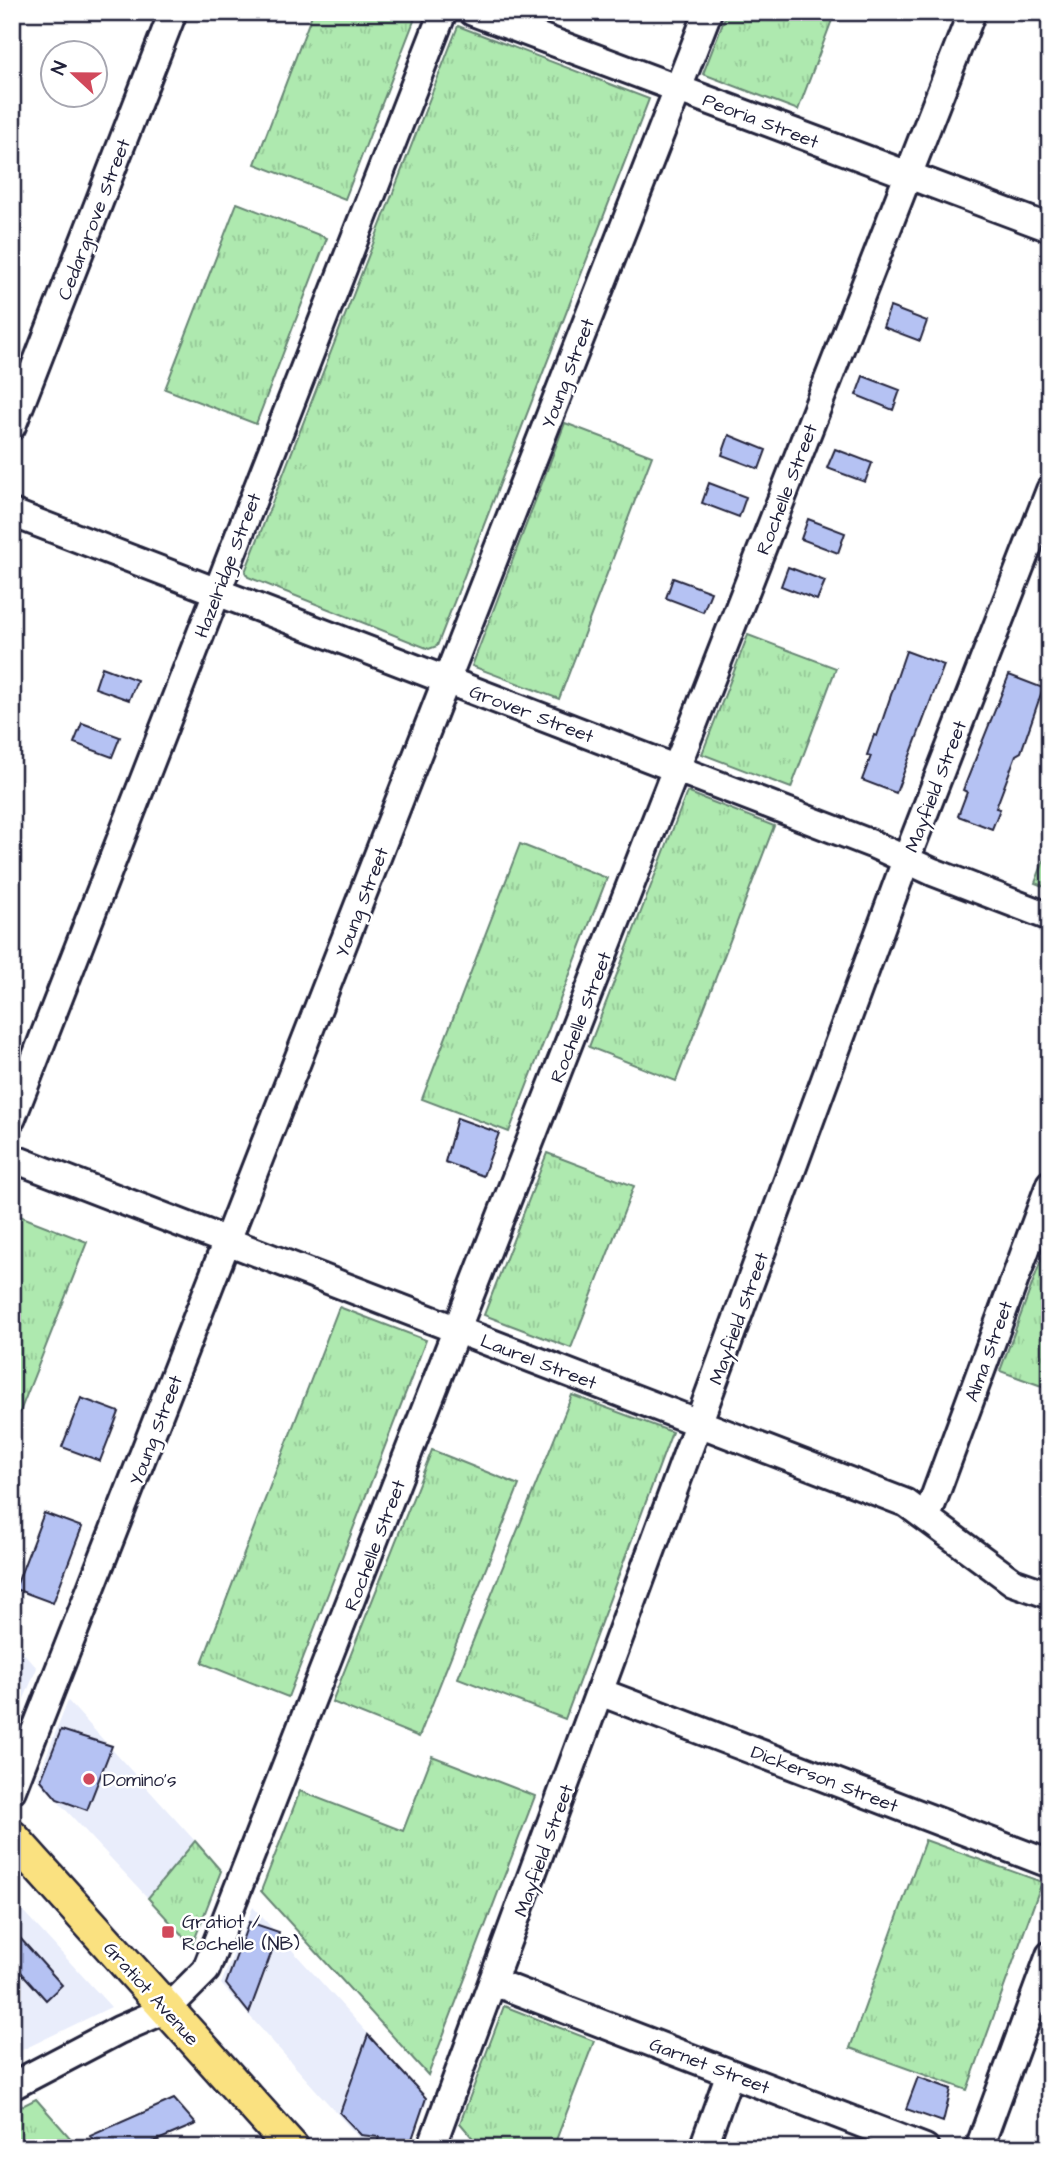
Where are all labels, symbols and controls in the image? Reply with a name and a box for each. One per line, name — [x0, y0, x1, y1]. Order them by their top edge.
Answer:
north arrow — [38, 38, 108, 108]
text: N — [45, 58, 74, 79]
street label: Peoria Street — [699, 87, 823, 156]
street label: Cedargrove Street — [51, 135, 139, 305]
street label: Young Street — [535, 314, 603, 433]
street label: Rochelle Street — [750, 420, 825, 559]
street label: Hazelridge Street — [188, 489, 270, 642]
street label: Grover Street — [465, 678, 598, 751]
street label: Mayfield Street — [899, 716, 975, 857]
street label: Young Street — [329, 843, 397, 962]
street label: Rochelle Street — [544, 948, 619, 1087]
street label: Mayfield Street — [703, 1248, 777, 1389]
street label: Alma Street — [959, 1297, 1020, 1406]
street label: Laurel Street — [476, 1328, 601, 1397]
street label: Young Street — [123, 1371, 191, 1490]
street label: Rochelle Street — [338, 1476, 413, 1615]
street label: Dickerson Street — [747, 1739, 902, 1820]
place label: Domino's — [103, 1767, 176, 1794]
marker: Domino's — [81, 1771, 97, 1787]
street label: Mayfield Street — [508, 1780, 582, 1921]
place label: Gratiot / Rochelle (NB) — [182, 1909, 300, 1958]
marker: Gratiot / Rochelle (NB) — [160, 1924, 176, 1940]
street label: Gratiot Avenue — [97, 1936, 205, 2052]
street label: Garnet Street — [645, 2031, 774, 2102]

